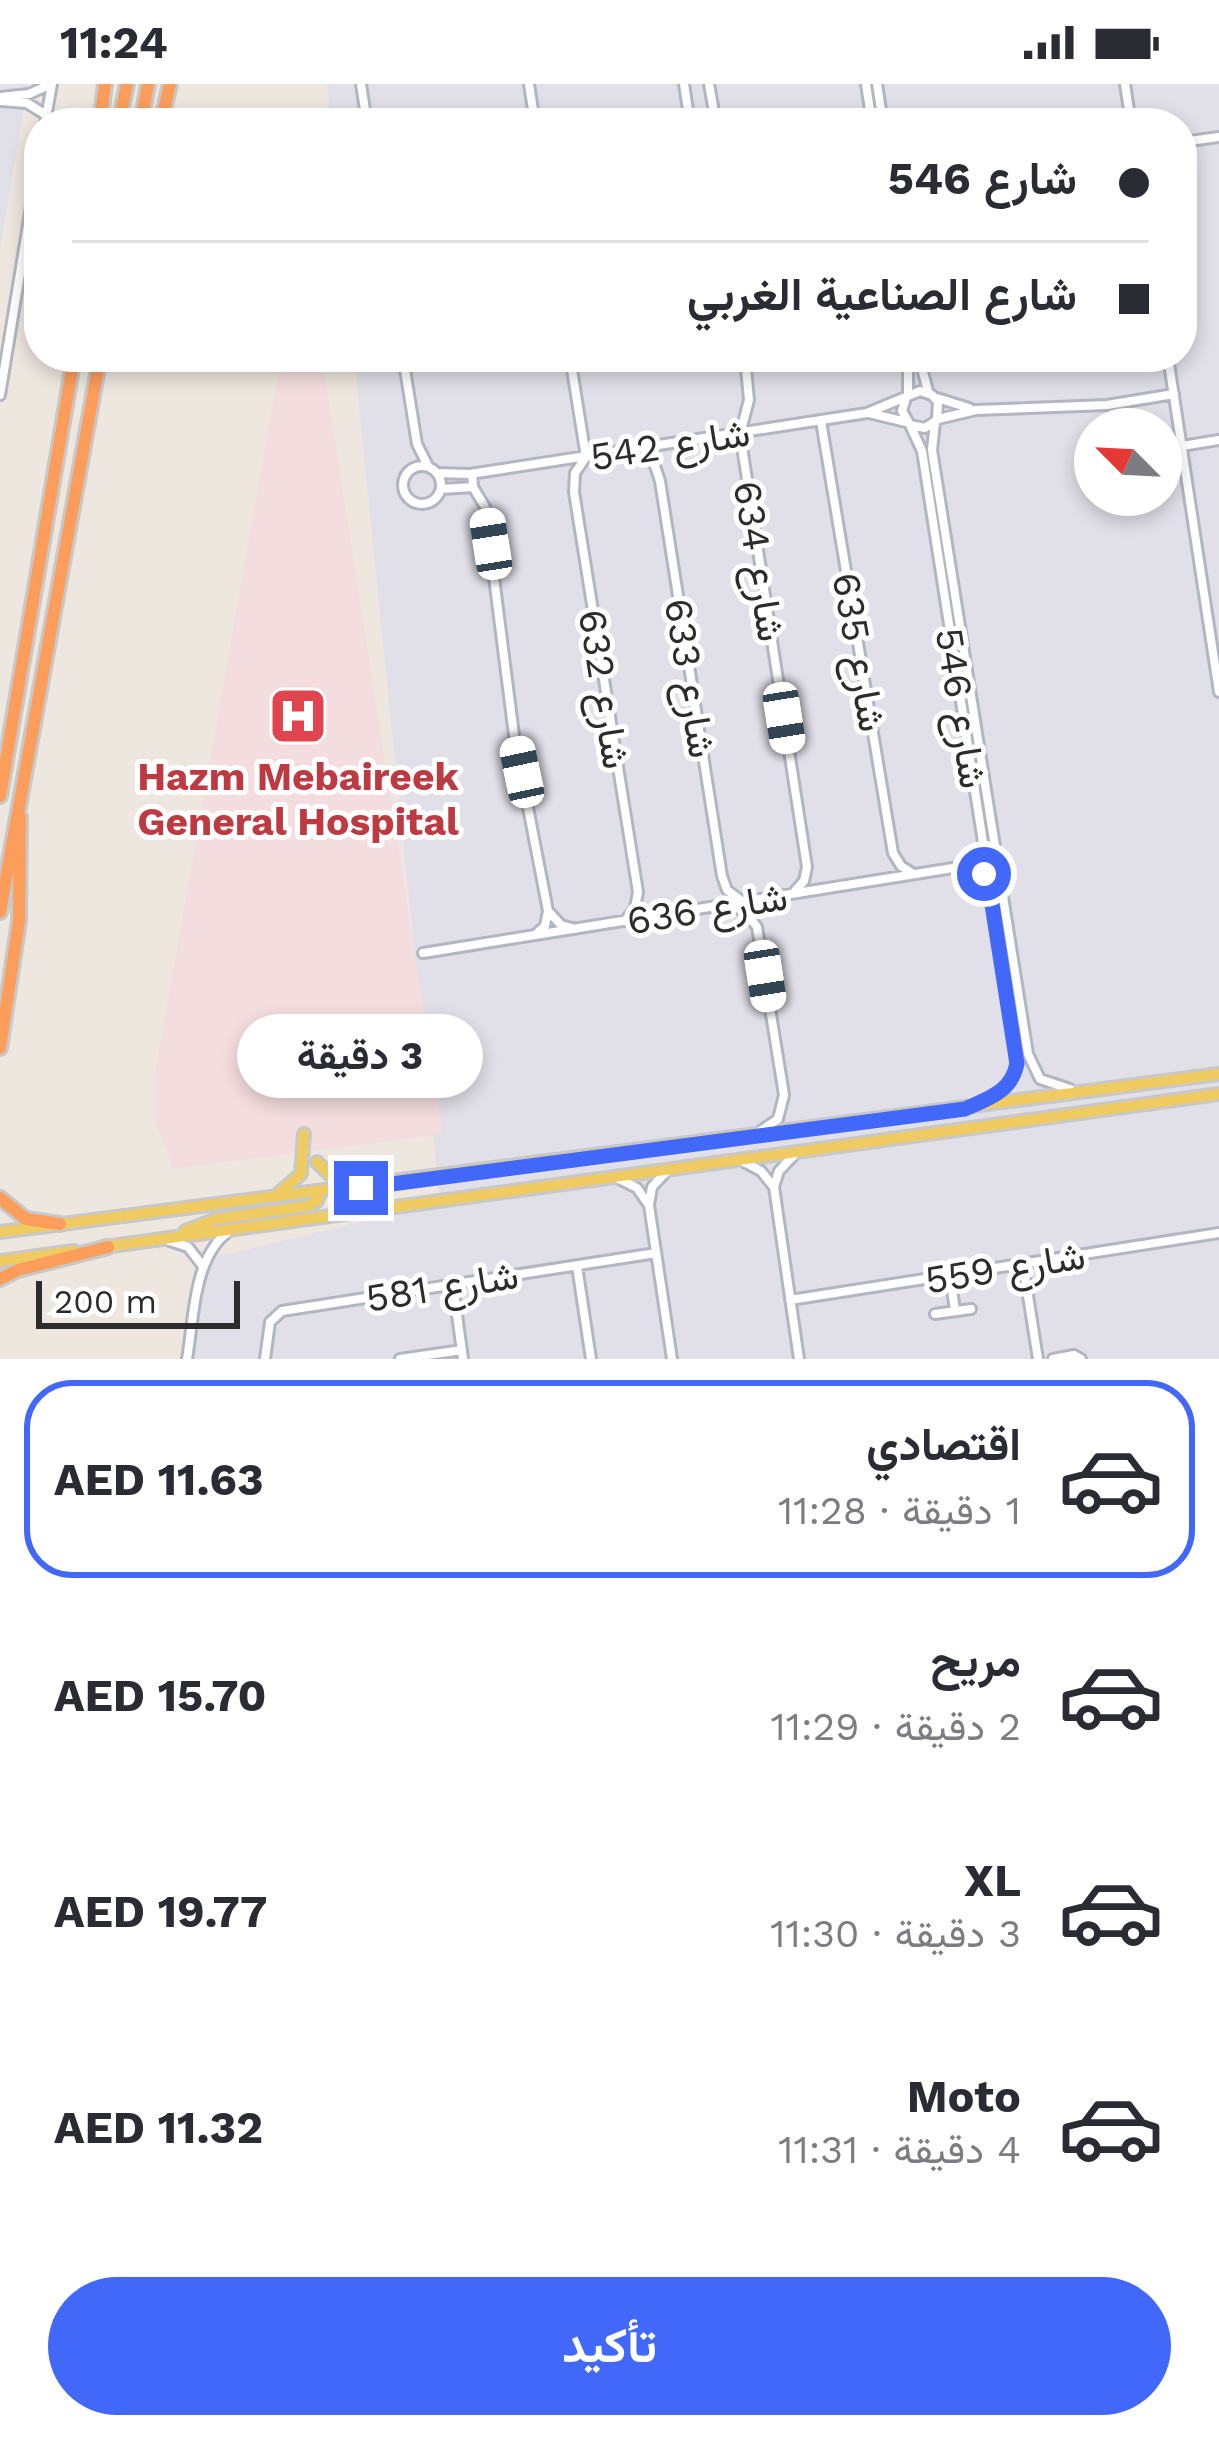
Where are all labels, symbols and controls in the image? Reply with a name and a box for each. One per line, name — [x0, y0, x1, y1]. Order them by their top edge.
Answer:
text: 11:24 — [60, 16, 168, 69]
text: شارع 546 — [888, 152, 1077, 205]
text: شارع الصناعية الغربي — [687, 268, 1077, 321]
north arrow — [1074, 408, 1182, 516]
map controls — [1074, 408, 1182, 516]
street label: شارع 542 — [587, 410, 754, 483]
street label: شارع 634 — [721, 478, 794, 645]
car — [468, 506, 514, 582]
street label: شارع 635 — [819, 569, 896, 736]
street label: شارع 633 — [652, 595, 725, 762]
street label: شارع 632 — [566, 606, 639, 773]
street label: شارع 546 — [923, 625, 996, 792]
car — [761, 680, 807, 756]
hospital icon: Hazm Mebaireek General Hospital — [267, 685, 329, 747]
car — [497, 733, 547, 811]
place label: Hazm Mebaireek General Hospital — [137, 754, 459, 844]
route start — [957, 847, 1011, 901]
street label: شارع 636 — [624, 874, 791, 947]
car — [742, 938, 788, 1014]
callout: 3 دقيقة — [238, 1014, 484, 1098]
text: 3 دقيقة — [297, 1033, 423, 1078]
route end — [334, 1161, 388, 1215]
street label: شارع 559 — [922, 1233, 1089, 1306]
street label: شارع 581 — [363, 1252, 522, 1325]
scale bar — [36, 1275, 240, 1328]
text: 200 m — [54, 1282, 157, 1321]
text: اقتصادي — [866, 1418, 1021, 1471]
icon: car — [1057, 1425, 1165, 1533]
text: AED 11.63 — [54, 1453, 264, 1506]
text: 1 دقيقة · 11:28 — [778, 1488, 1021, 1533]
text: مريح — [930, 1634, 1021, 1687]
icon: car — [1057, 1641, 1165, 1749]
text: AED 15.70 — [54, 1669, 266, 1722]
text: 2 دقيقة · 11:29 — [771, 1704, 1021, 1749]
text: XL — [964, 1854, 1021, 1907]
icon: car — [1057, 1857, 1165, 1965]
text: AED 19.77 — [54, 1885, 267, 1938]
text: 3 دقيقة · 11:30 — [770, 1911, 1021, 1956]
text: Moto — [907, 2070, 1021, 2123]
icon: car — [1057, 2073, 1165, 2181]
text: AED 11.32 — [54, 2101, 263, 2154]
text: 4 دقيقة · 11:31 — [778, 2127, 1021, 2172]
button: تأكيد — [48, 2277, 1171, 2415]

